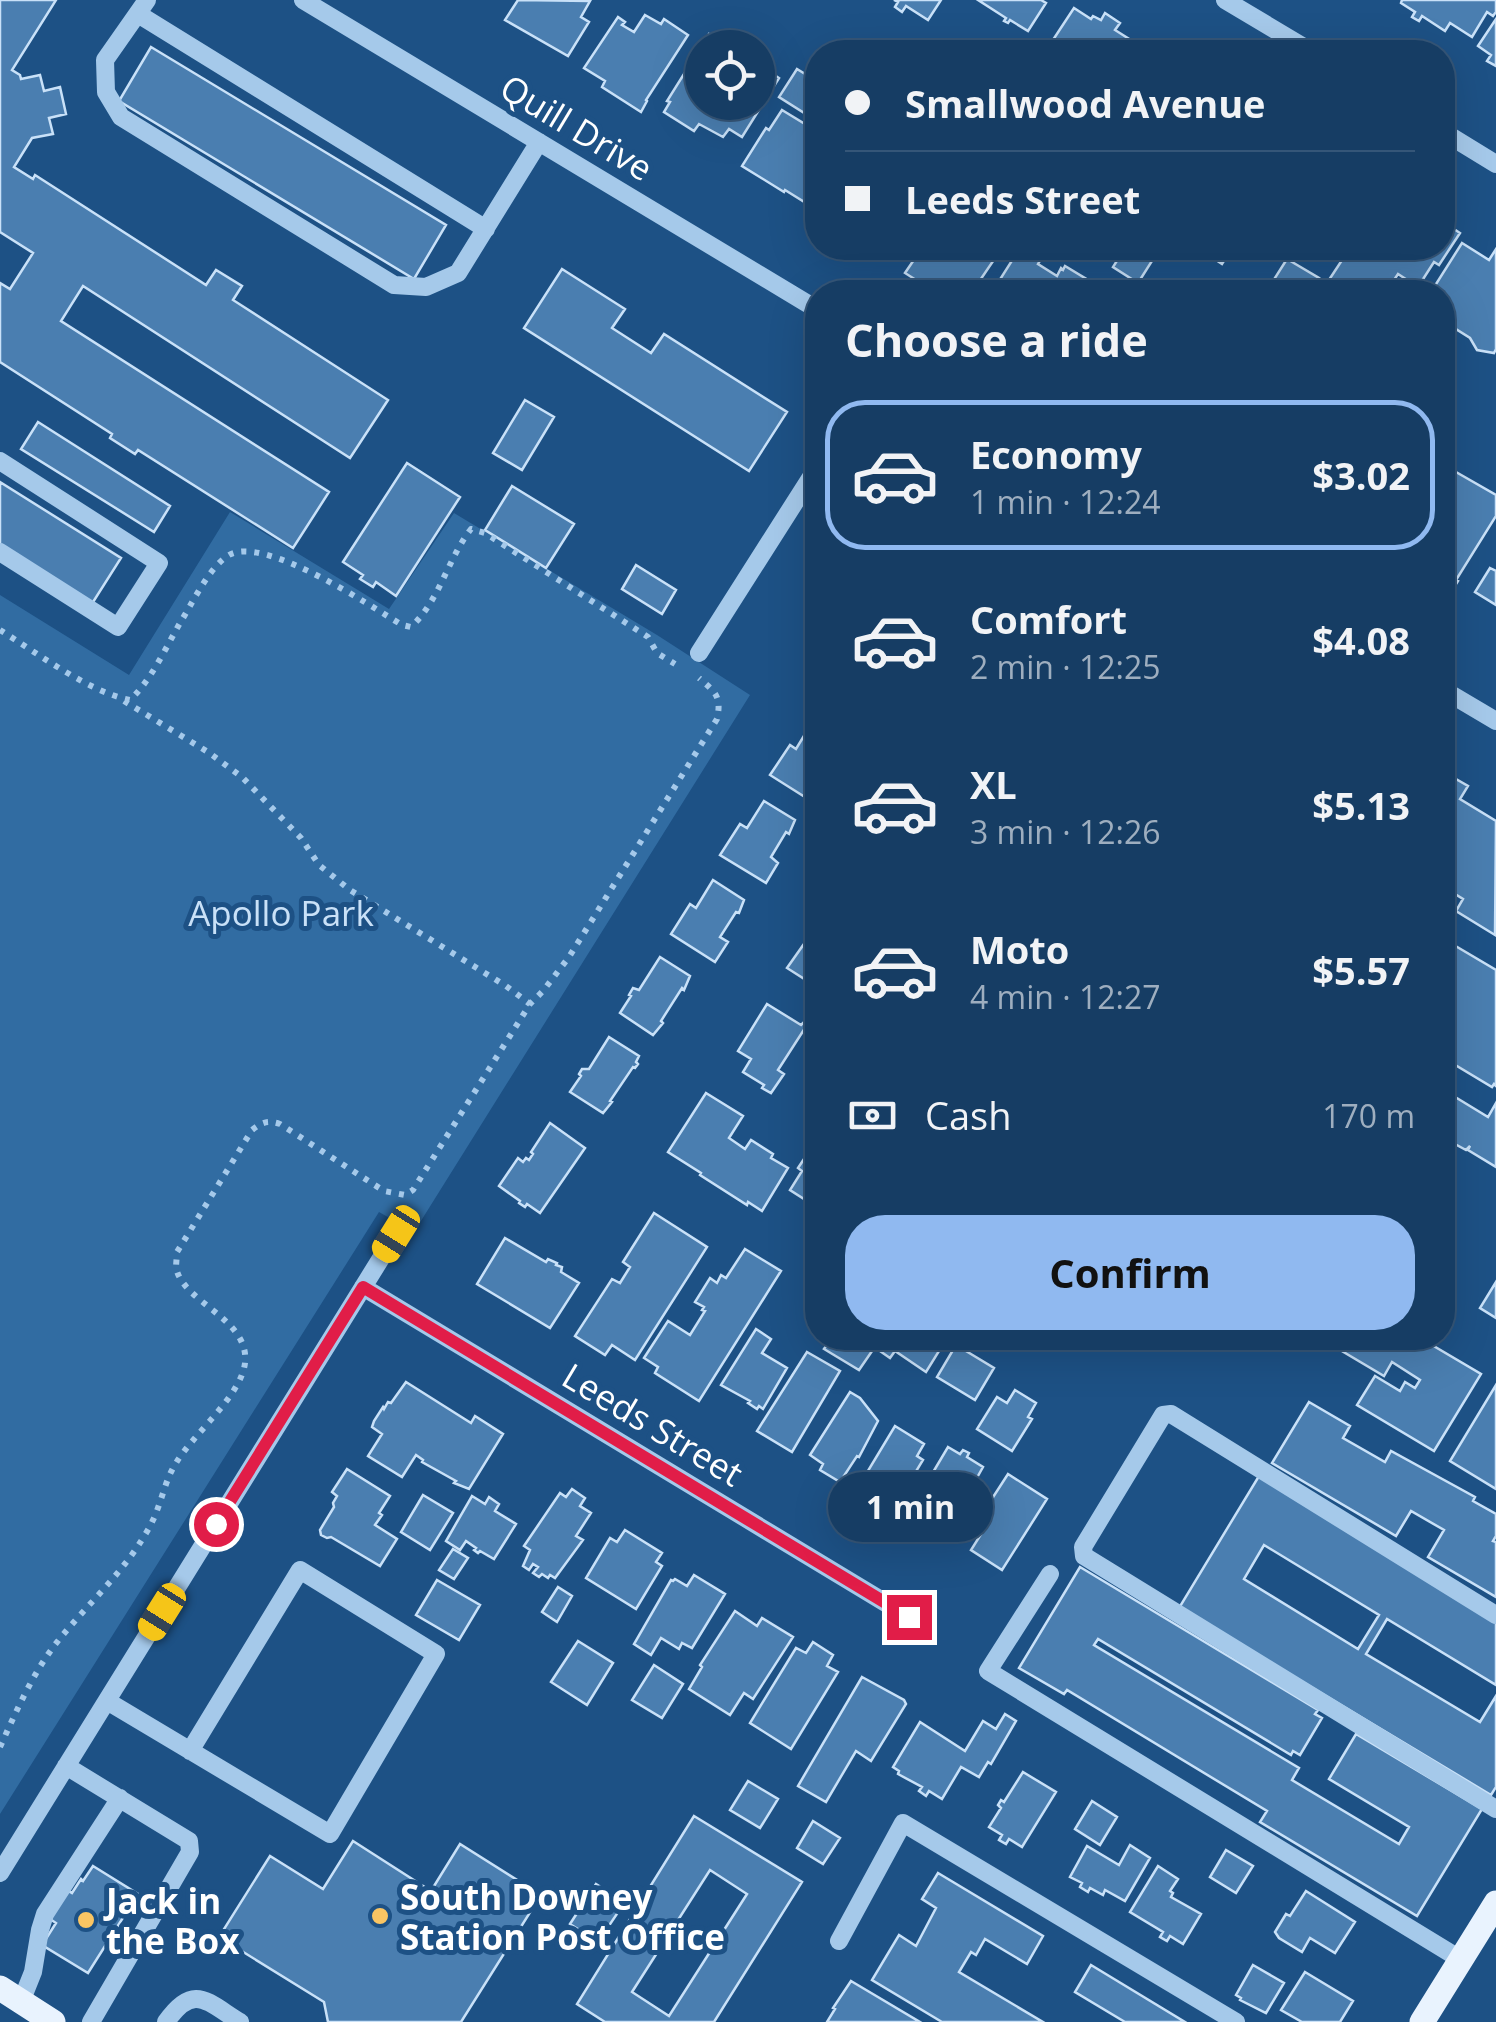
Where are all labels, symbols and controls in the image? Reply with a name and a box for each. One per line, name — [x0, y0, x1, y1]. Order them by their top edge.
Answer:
map controls — [685, 30, 775, 120]
button: locate — [685, 30, 775, 120]
street label: Quill Drive — [492, 63, 662, 191]
text: Smallwood Avenue — [905, 77, 1266, 129]
text: Leeds Street — [905, 173, 1140, 225]
text: Choose a ride — [845, 309, 1148, 370]
text: Economy — [970, 428, 1142, 480]
icon: car — [850, 430, 940, 520]
text: $3.02 — [1312, 449, 1410, 501]
text: 1 min · 12:24 — [970, 480, 1161, 523]
text: Comfort — [970, 593, 1127, 645]
icon: car — [850, 595, 940, 685]
text: $4.08 — [1312, 614, 1410, 666]
text: 2 min · 12:25 — [970, 645, 1161, 688]
text: XL — [970, 758, 1017, 810]
icon: car — [850, 760, 940, 850]
text: $5.13 — [1312, 779, 1410, 831]
text: 3 min · 12:26 — [970, 810, 1161, 853]
park label: Apollo Park — [188, 889, 374, 936]
text: Moto — [970, 923, 1069, 975]
icon: car — [850, 925, 940, 1015]
text: $5.57 — [1312, 944, 1410, 996]
text: 4 min · 12:27 — [970, 975, 1161, 1018]
icon: cash — [845, 1088, 900, 1143]
text: Cash — [925, 1089, 1011, 1141]
text: 170 m — [1322, 1094, 1415, 1137]
car — [367, 1201, 425, 1267]
button: Confirm — [845, 1215, 1415, 1330]
street label: Leeds Street — [554, 1352, 752, 1496]
callout: 1 min — [826, 1472, 992, 1542]
text: 1 min — [866, 1485, 955, 1528]
route start — [194, 1502, 239, 1547]
car — [133, 1579, 191, 1645]
route end — [887, 1595, 932, 1640]
place label: South Downey Station Post Office — [400, 1873, 725, 1960]
place label: Jack in the Box — [103, 1877, 240, 1964]
marker: South Downey Station Post Office — [369, 1905, 391, 1927]
marker: Jack in the Box — [75, 1909, 97, 1931]

